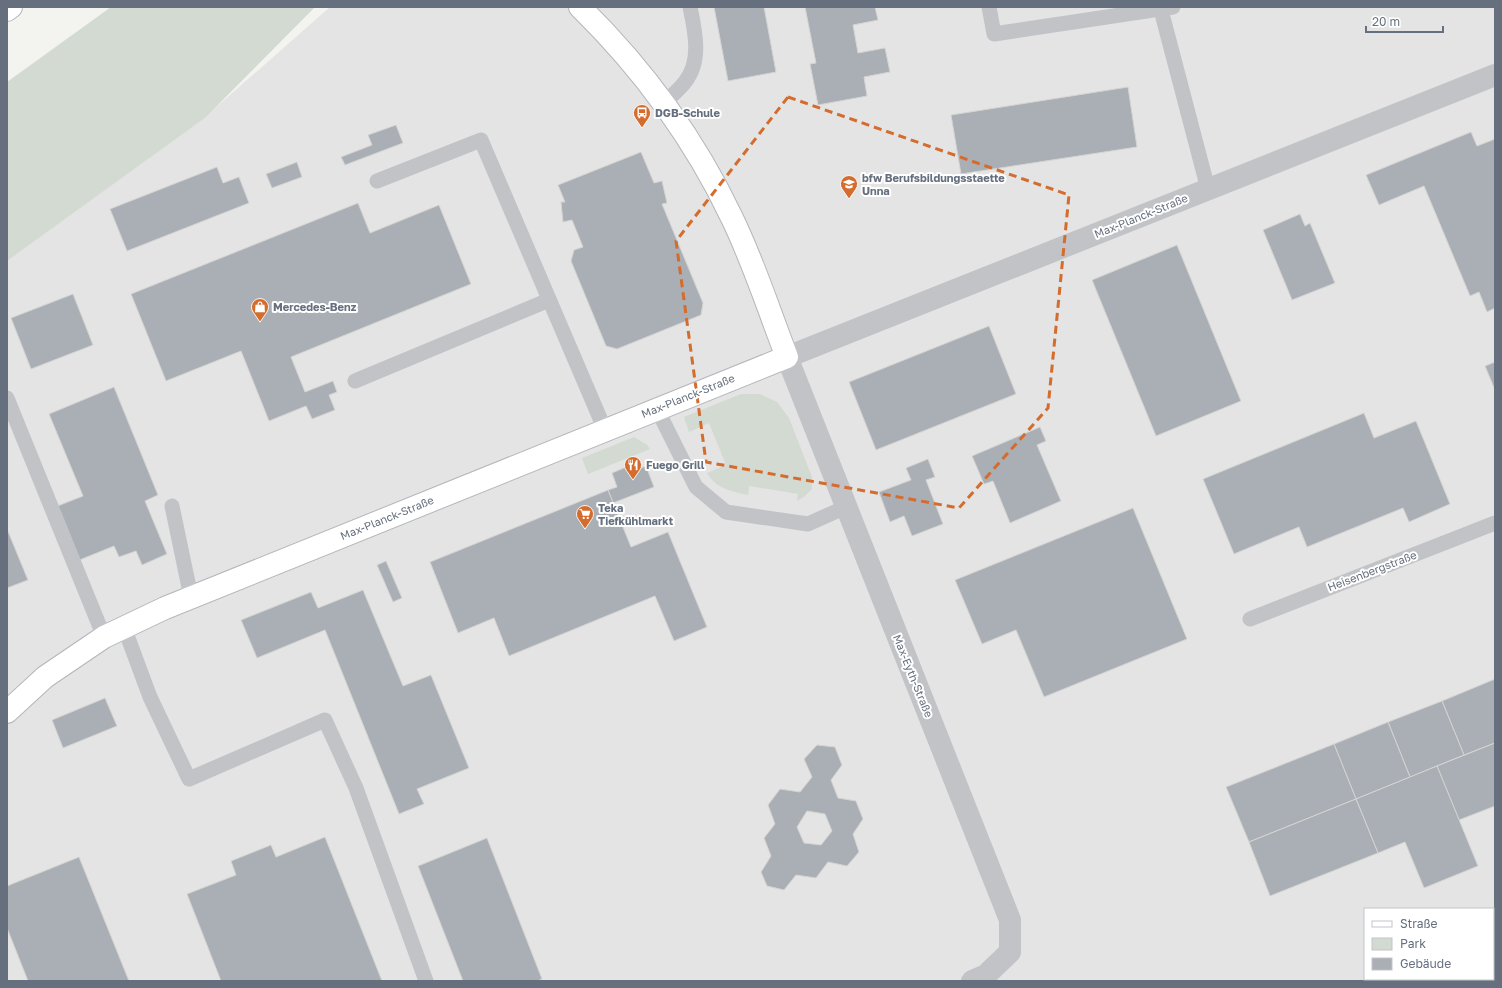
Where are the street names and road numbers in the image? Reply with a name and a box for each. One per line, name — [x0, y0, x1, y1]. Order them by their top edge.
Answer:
street label: Max-Planck-Straße — [1092, 191, 1189, 240]
street label: Max-Planck-Straße — [639, 371, 736, 420]
street label: Max-Planck-Straße — [338, 493, 435, 542]
street label: Heisenbergstraße — [1326, 548, 1418, 593]
street label: Max-Eyth-Straße — [891, 632, 936, 719]

